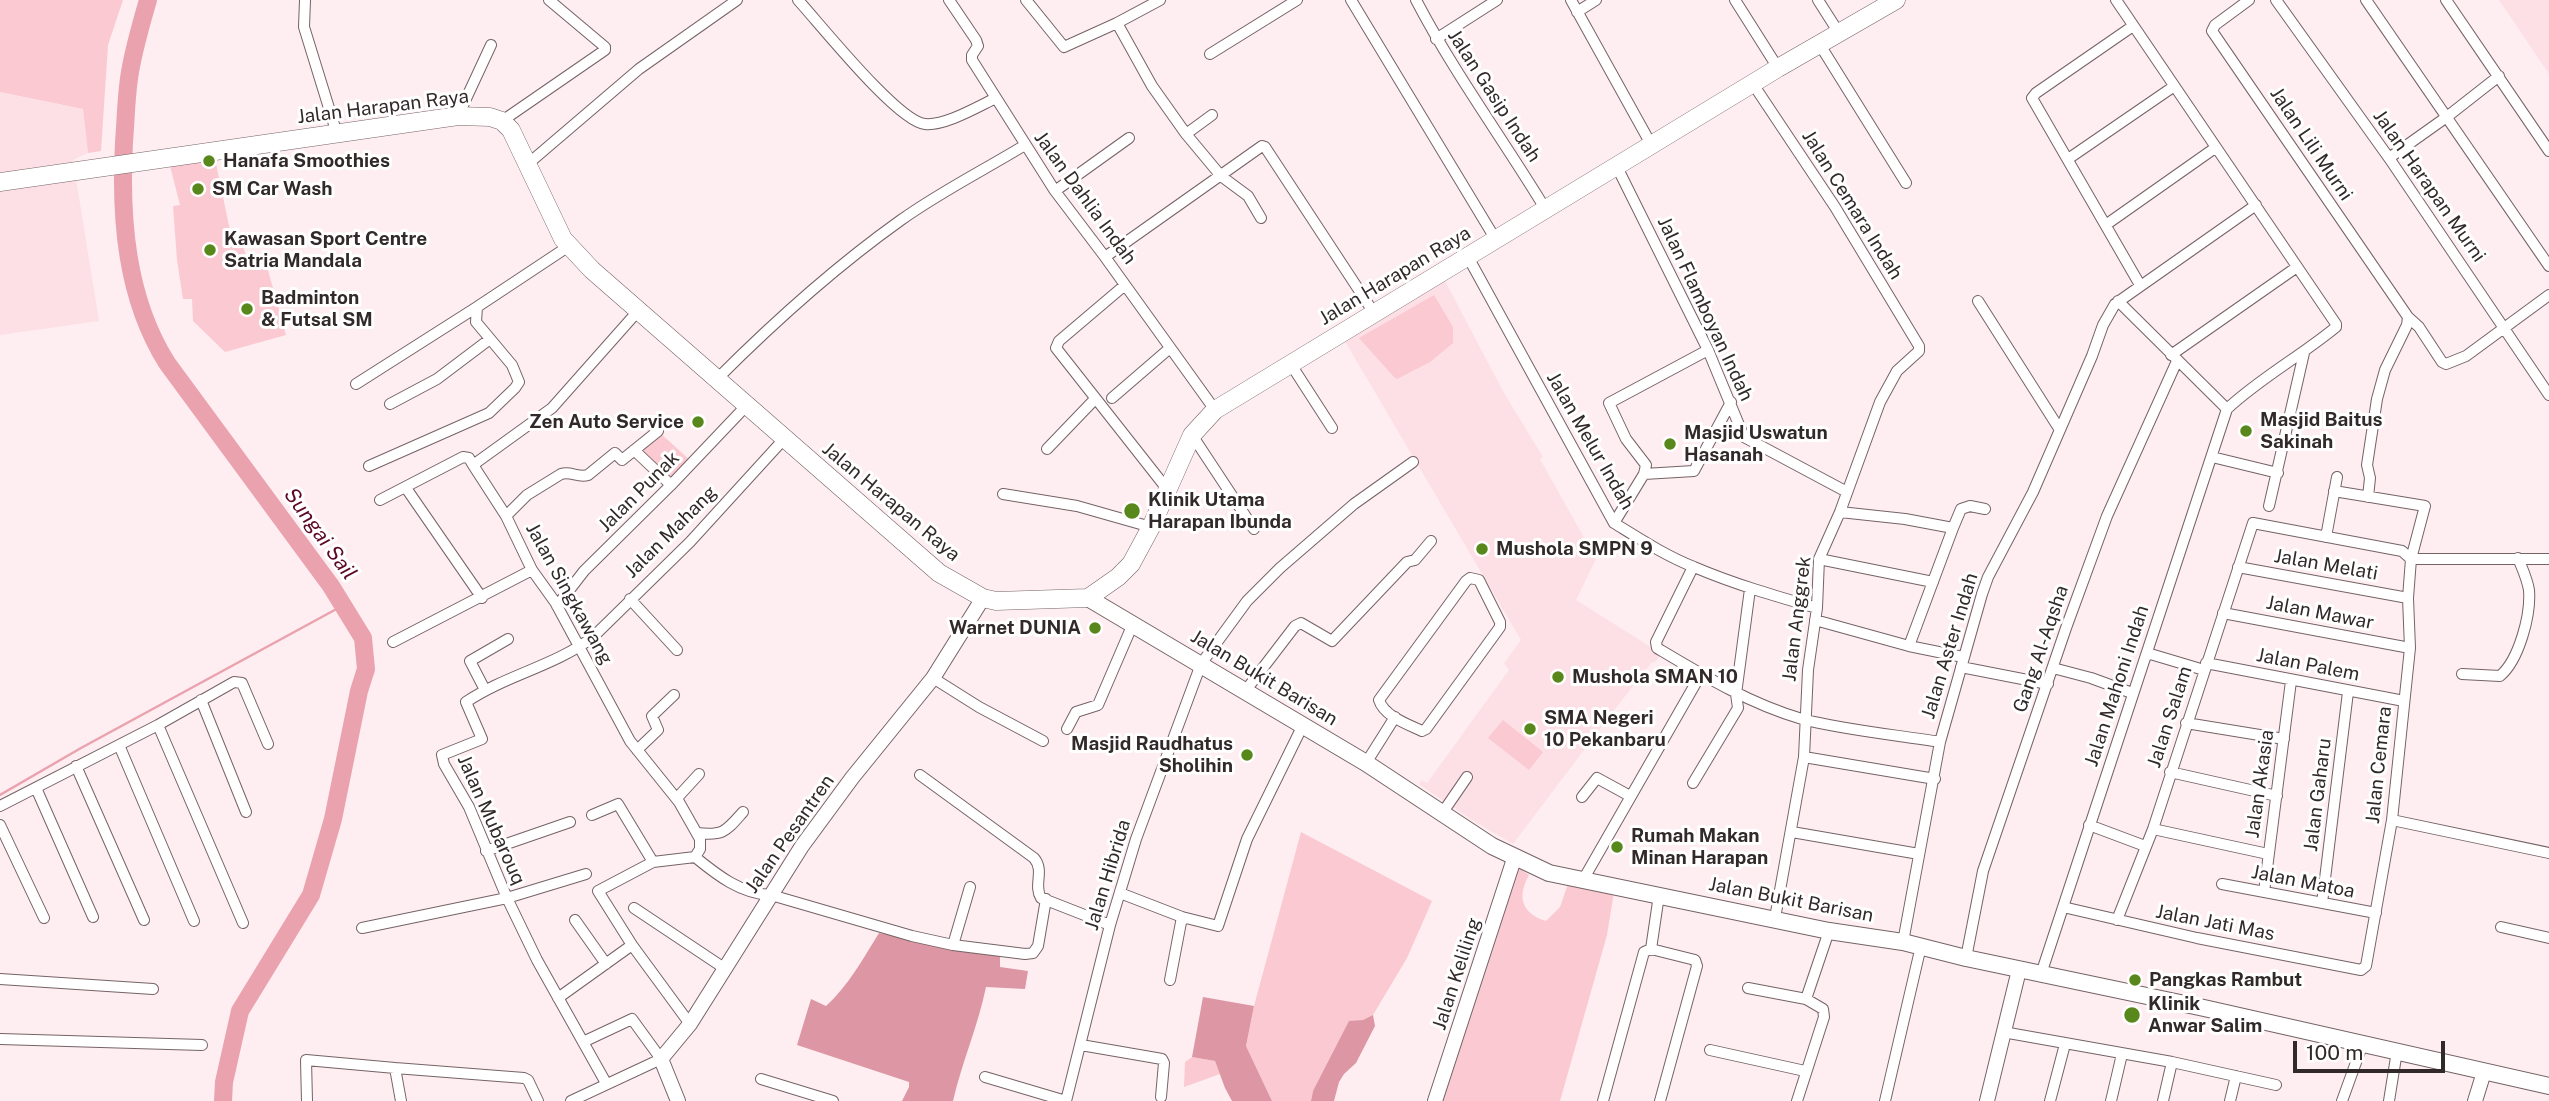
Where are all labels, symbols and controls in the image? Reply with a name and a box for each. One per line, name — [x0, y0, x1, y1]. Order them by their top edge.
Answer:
street label: Jalan Gasip Indah — [1443, 25, 1545, 167]
street label: Jalan Lili Murni — [2265, 83, 2357, 205]
street label: Jalan Harapan Raya — [296, 85, 470, 129]
street label: Jalan Harapan Murni — [2368, 106, 2490, 266]
street label: Jalan Cemara Indah — [1797, 126, 1907, 284]
street label: Jalan Dahlia Indah — [1029, 127, 1141, 269]
place label: Hanafa Smoothies — [223, 150, 390, 172]
marker: Hanafa Smoothies — [201, 153, 217, 169]
place label: SM Car Wash — [212, 178, 332, 200]
marker: SM Car Wash — [190, 181, 206, 197]
street label: Jalan Flamboyan Indah — [1652, 213, 1758, 405]
street label: Jalan Harapan Raya — [1315, 222, 1475, 330]
place label: Kawasan Sport Centre Satria Mandala — [224, 228, 427, 272]
marker: Kawasan Sport Centre Satria Mandala — [202, 242, 218, 258]
place label: Badminton & Futsal SM — [261, 287, 373, 331]
marker: Badminton & Futsal SM — [239, 301, 255, 317]
street label: Jalan Melur Indah — [1541, 368, 1639, 514]
place label: Masjid Baitus Sakinah — [2260, 409, 2383, 453]
place label: Zen Auto Service — [529, 411, 684, 433]
marker: Zen Auto Service — [690, 414, 706, 430]
place label: Masjid Uswatun Hasanah — [1684, 422, 1828, 466]
marker: Masjid Baitus Sakinah — [2238, 423, 2254, 439]
marker: Masjid Uswatun Hasanah — [1662, 436, 1678, 452]
street label: Jalan Harapan Raya — [817, 438, 965, 566]
street label: Jalan Punak — [594, 447, 684, 537]
street label: Jalan Mahang — [620, 481, 722, 583]
water label: Sungai Sail — [278, 483, 362, 585]
place label: Klinik Utama Harapan Ibunda — [1148, 489, 1292, 533]
marker: Klinik Utama Harapan Ibunda — [1122, 501, 1142, 521]
street label: Jalan Singkawang — [521, 519, 617, 669]
place label: Mushola SMPN 9 — [1496, 538, 1653, 560]
marker: Mushola SMPN 9 — [1474, 541, 1490, 557]
street label: Jalan Melati — [2272, 545, 2380, 585]
street label: Jalan Anggrek — [1778, 555, 1816, 683]
street label: Jalan Aster Indah — [1917, 570, 1983, 722]
street label: Gang Al-Aqsha — [2009, 582, 2073, 716]
street label: Jalan Mawar — [2264, 591, 2376, 635]
street label: Jalan Mahoni Indah — [2080, 603, 2154, 769]
place label: Warnet DUNIA — [949, 617, 1081, 639]
marker: Warnet DUNIA — [1087, 620, 1103, 636]
street label: Jalan Bukit Barisan — [1186, 625, 1342, 731]
street label: Jalan Palem — [2255, 644, 2361, 686]
street label: Jalan Salam — [2143, 663, 2197, 771]
place label: Mushola SMAN 10 — [1572, 666, 1738, 688]
marker: Mushola SMAN 10 — [1550, 669, 1566, 685]
street label: Jalan Cemara — [2361, 705, 2397, 825]
place label: SMA Negeri 10 Pekanbaru — [1544, 707, 1666, 751]
marker: SMA Negeri 10 Pekanbaru — [1522, 721, 1538, 737]
street label: Jalan Akasia — [2241, 729, 2279, 839]
place label: Masjid Raudhatus Sholihin — [1071, 733, 1233, 777]
street label: Jalan Gaharu — [2300, 737, 2336, 853]
marker: Masjid Raudhatus Sholihin — [1239, 747, 1255, 763]
street label: Jalan Mubarouq — [452, 752, 530, 888]
street label: Jalan Pesantren — [741, 770, 839, 898]
street label: Jalan Hibrida — [1080, 817, 1136, 933]
place label: Rumah Makan Minan Harapan — [1631, 825, 1768, 869]
marker: Rumah Makan Minan Harapan — [1609, 839, 1625, 855]
street label: Jalan Matoa — [2249, 861, 2357, 903]
street label: Jalan Bukit Barisan — [1707, 873, 1875, 927]
street label: Jalan Jati Mas — [2154, 900, 2276, 946]
street label: Jalan Keliling — [1428, 915, 1486, 1033]
place label: Pangkas Rambut — [2149, 969, 2302, 991]
marker: Pangkas Rambut — [2127, 972, 2143, 988]
place label: Klinik Anwar Salim — [2148, 993, 2262, 1037]
marker: Klinik Anwar Salim — [2122, 1005, 2142, 1025]
scale bar — [2297, 1028, 2449, 1072]
text: 100 m — [2306, 1040, 2363, 1065]

